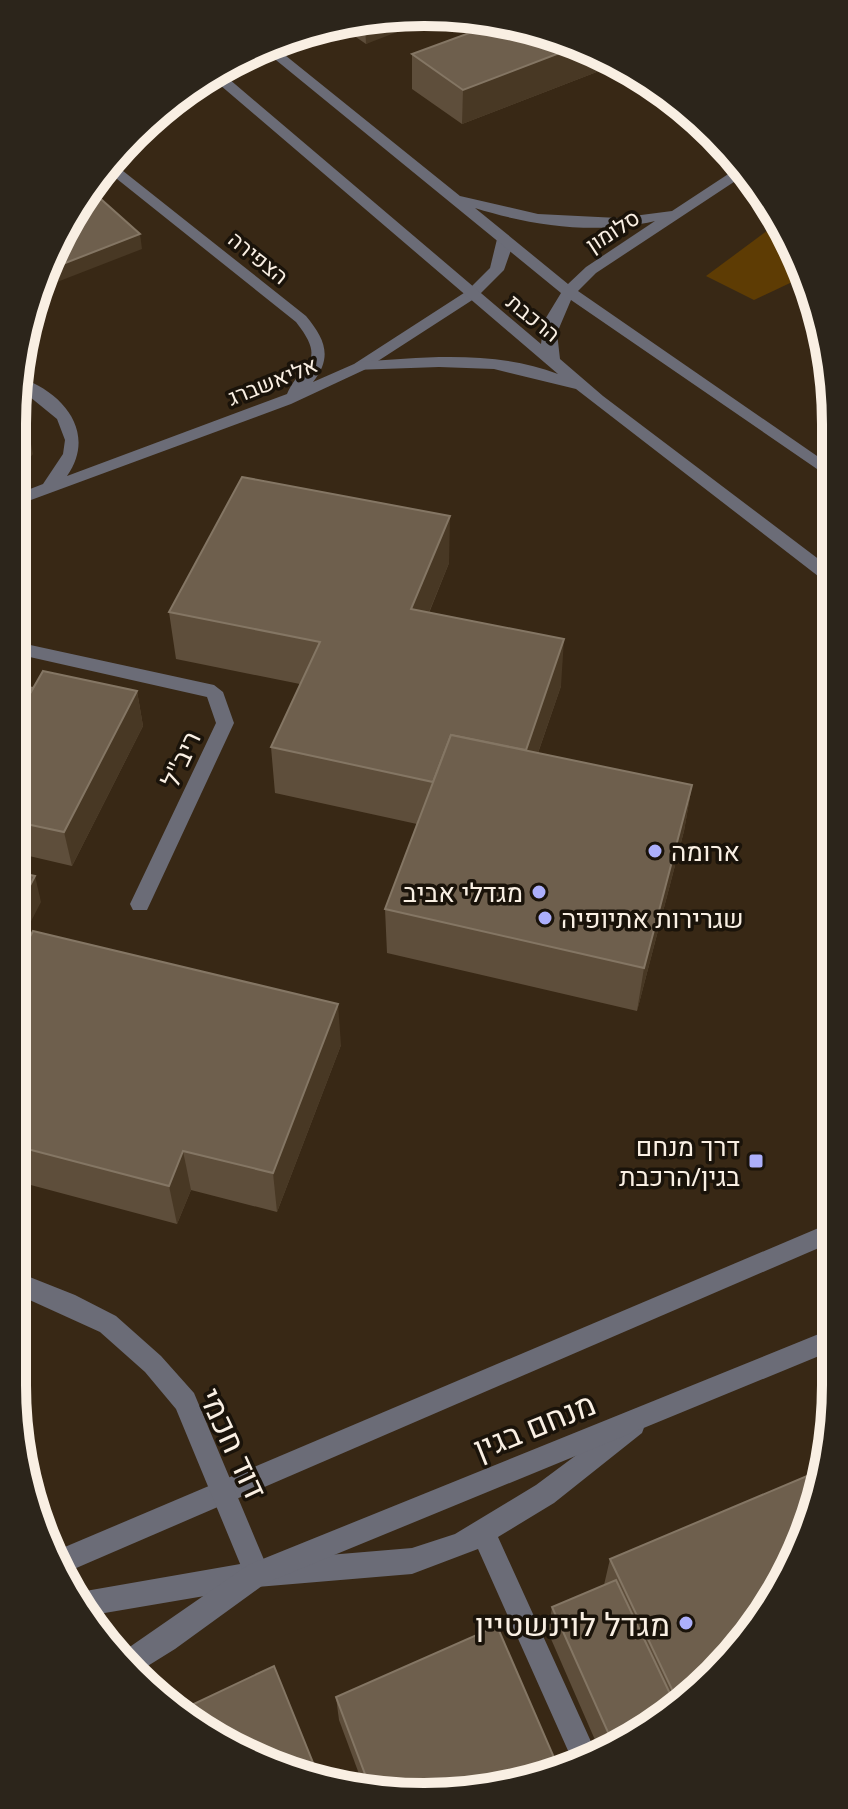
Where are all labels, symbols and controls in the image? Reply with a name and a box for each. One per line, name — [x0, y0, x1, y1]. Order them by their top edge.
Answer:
street label: סלומון — [579, 201, 645, 259]
street label: הצפירה — [223, 224, 295, 290]
street label: הרכבת — [501, 286, 567, 348]
street label: אליאשברג — [223, 348, 321, 412]
street label: ריב"ל — [151, 725, 209, 793]
place label: ארומה — [671, 833, 740, 869]
marker: ארומה — [646, 842, 664, 860]
place label: מגדלי אביב — [403, 874, 523, 910]
marker: מגדלי אביב — [530, 883, 548, 901]
place label: שגרירות אתיופיה — [561, 900, 744, 936]
marker: שגרירות אתיופיה — [536, 909, 554, 927]
place label: דרך מנחם בגין/הרכבת — [619, 1128, 740, 1194]
marker: דרך מנחם בגין/הרכבת — [747, 1152, 765, 1170]
street label: דוד חכמי — [190, 1381, 278, 1505]
street label: מנחם בגין — [467, 1381, 601, 1469]
place label: מגדל לוינשטיין — [475, 1602, 670, 1645]
marker: מגדל לוינשטיין — [677, 1614, 695, 1632]

